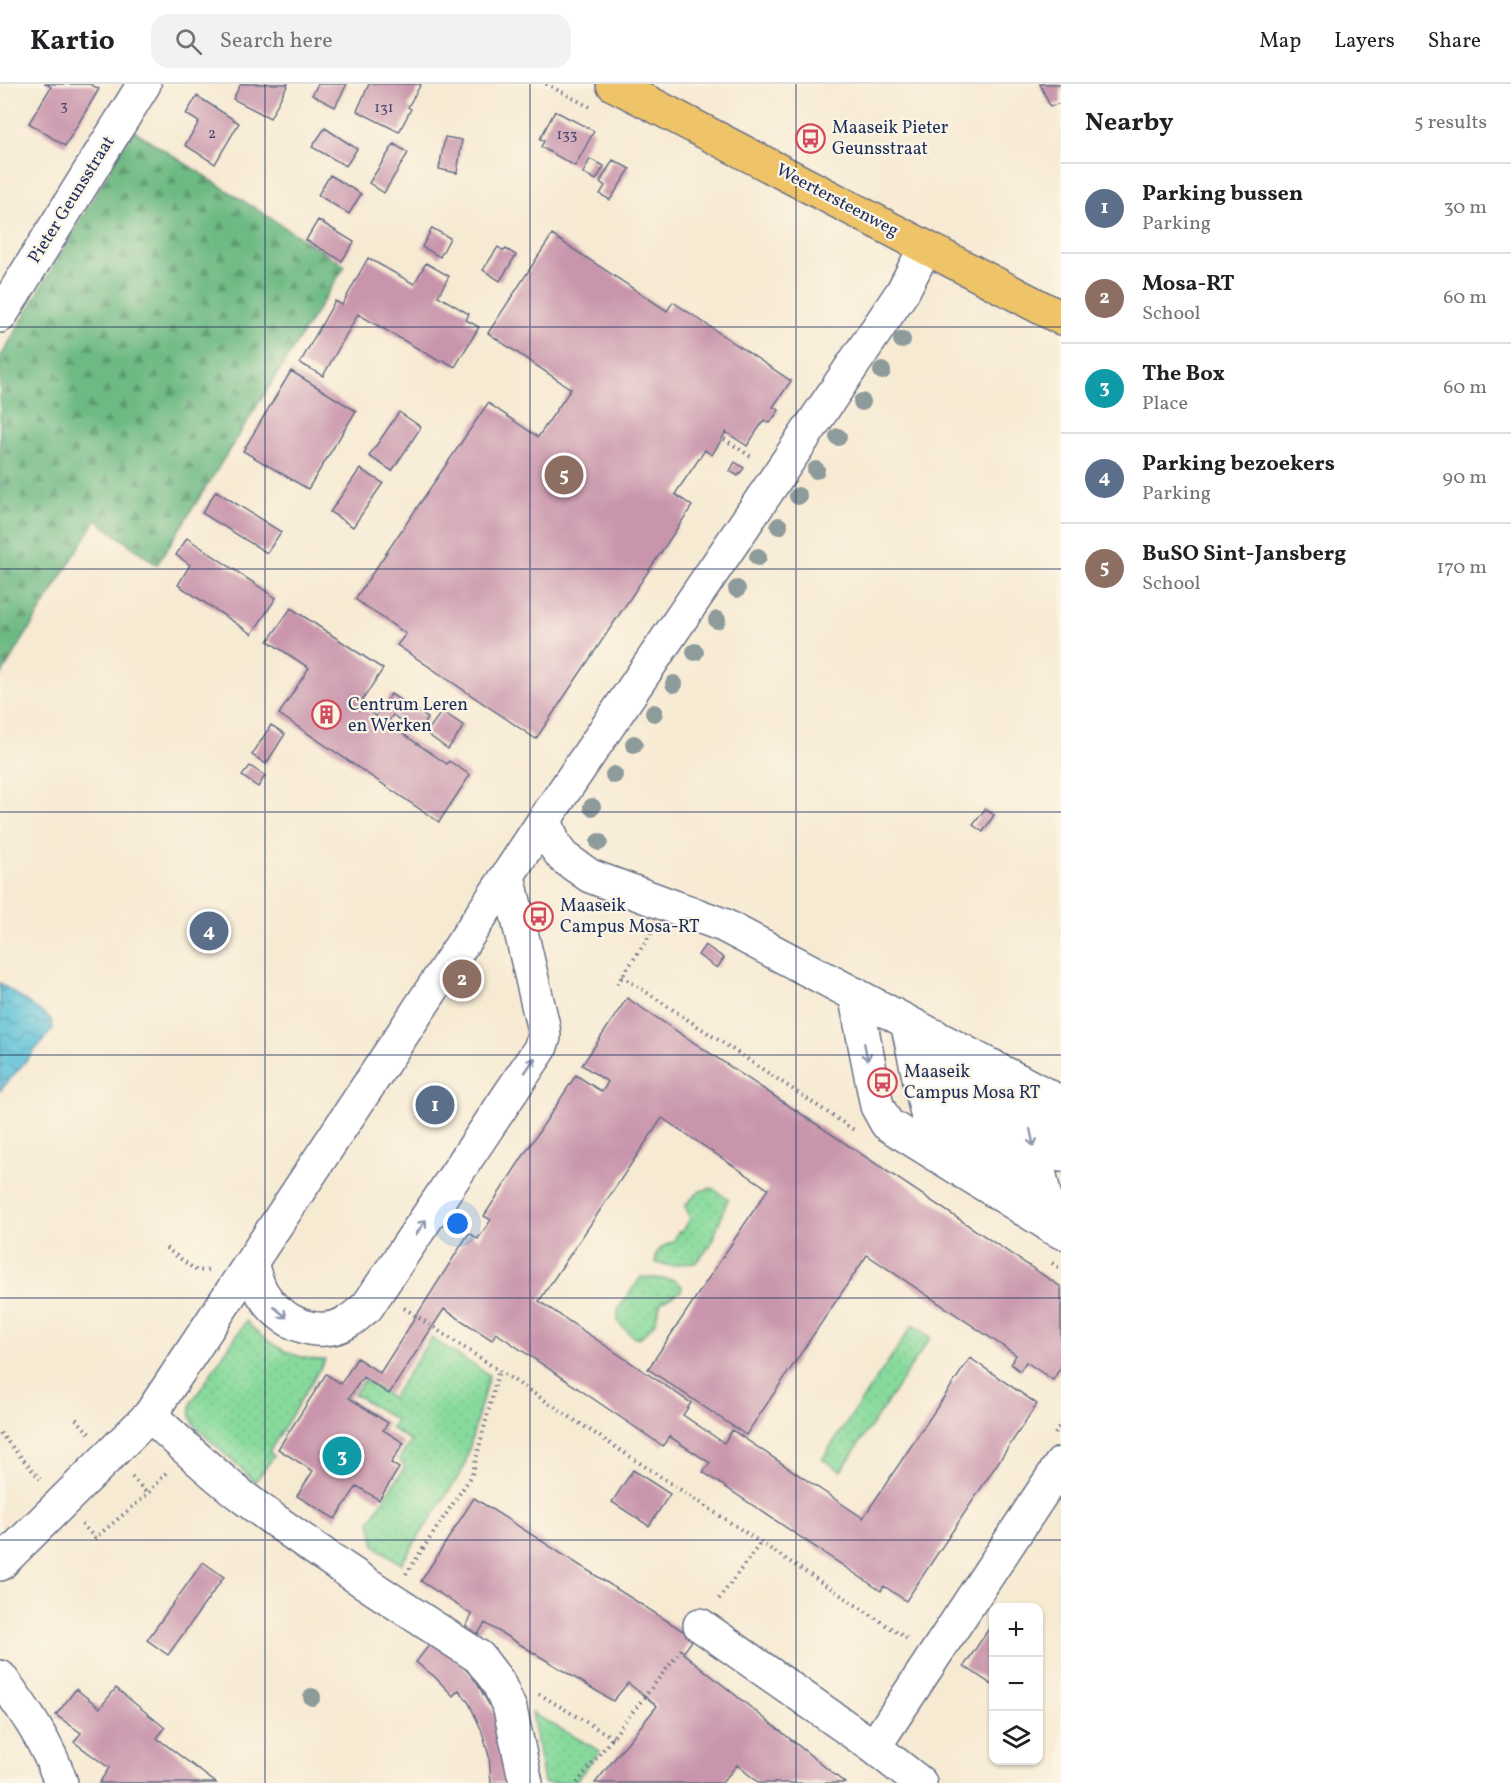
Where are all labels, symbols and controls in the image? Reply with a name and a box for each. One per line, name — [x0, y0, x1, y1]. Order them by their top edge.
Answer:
search box — [151, 14, 571, 68]
text: Kartio — [30, 22, 115, 61]
icon: search — [172, 25, 205, 58]
text: Search here — [220, 26, 333, 57]
text: Map — [1259, 27, 1301, 56]
text: Layers — [1334, 27, 1395, 56]
text: Share — [1428, 27, 1481, 56]
house number: 3 — [60, 96, 68, 117]
house number: 131 — [374, 98, 394, 119]
text: Nearby — [1085, 105, 1174, 141]
text: 5 results — [1414, 109, 1487, 137]
place label: Maaseik Pieter Geunsstraat — [832, 116, 949, 162]
bus stop icon: Maaseik Pieter Geunsstraat — [795, 122, 827, 154]
house number: 2 — [208, 124, 216, 145]
house number: 133 — [556, 125, 578, 146]
street label: Pieter Geunsstraat — [23, 131, 121, 269]
street label: Weertersteenweg — [771, 158, 903, 244]
text: Parking bussen — [1142, 179, 1303, 210]
text: 1 — [1100, 194, 1109, 222]
text: 30 m — [1443, 194, 1487, 222]
text: Parking — [1142, 210, 1211, 238]
text: Mosa-RT — [1142, 269, 1235, 300]
text: 2 — [1099, 284, 1110, 312]
text: 60 m — [1443, 284, 1487, 312]
text: School — [1142, 300, 1200, 328]
text: The Box — [1142, 359, 1225, 390]
text: 3 — [1099, 374, 1110, 402]
text: 60 m — [1443, 374, 1487, 402]
text: Place — [1142, 390, 1188, 418]
text: Parking bezoekers — [1142, 449, 1335, 480]
pin: 5 — [544, 452, 584, 498]
text: 4 — [1098, 464, 1111, 492]
text: 90 m — [1443, 464, 1487, 492]
text: Parking — [1142, 480, 1211, 508]
text: BuSO Sint-Jansberg — [1142, 539, 1346, 570]
text: 5 — [1100, 554, 1109, 582]
text: 170 m — [1437, 554, 1487, 582]
text: School — [1142, 570, 1200, 598]
place label: Centrum Leren en Werken — [348, 693, 468, 739]
building icon: Centrum Leren en Werken — [311, 699, 343, 731]
place label: Maaseik Campus Mosa-RT — [560, 894, 700, 940]
bus stop icon: Maaseik Campus Mosa-RT — [523, 900, 555, 932]
pin: 4 — [190, 908, 228, 954]
pin: 2 — [442, 956, 482, 1002]
one-way arrow — [861, 1041, 872, 1061]
one-way arrow — [523, 1057, 536, 1074]
place label: Maaseik Campus Mosa RT — [904, 1060, 1041, 1106]
bus stop icon: Maaseik Campus Mosa RT — [867, 1066, 899, 1098]
pin: 1 — [416, 1082, 454, 1128]
one-way arrow — [1027, 1128, 1039, 1147]
your location — [443, 1209, 472, 1238]
one-way arrow — [415, 1219, 427, 1236]
one-way arrow — [272, 1305, 287, 1319]
pin: 3 — [322, 1434, 362, 1478]
map controls — [989, 1603, 1043, 1765]
button: + — [989, 1603, 1043, 1657]
button: − — [989, 1657, 1043, 1711]
button: layers — [989, 1711, 1043, 1765]

